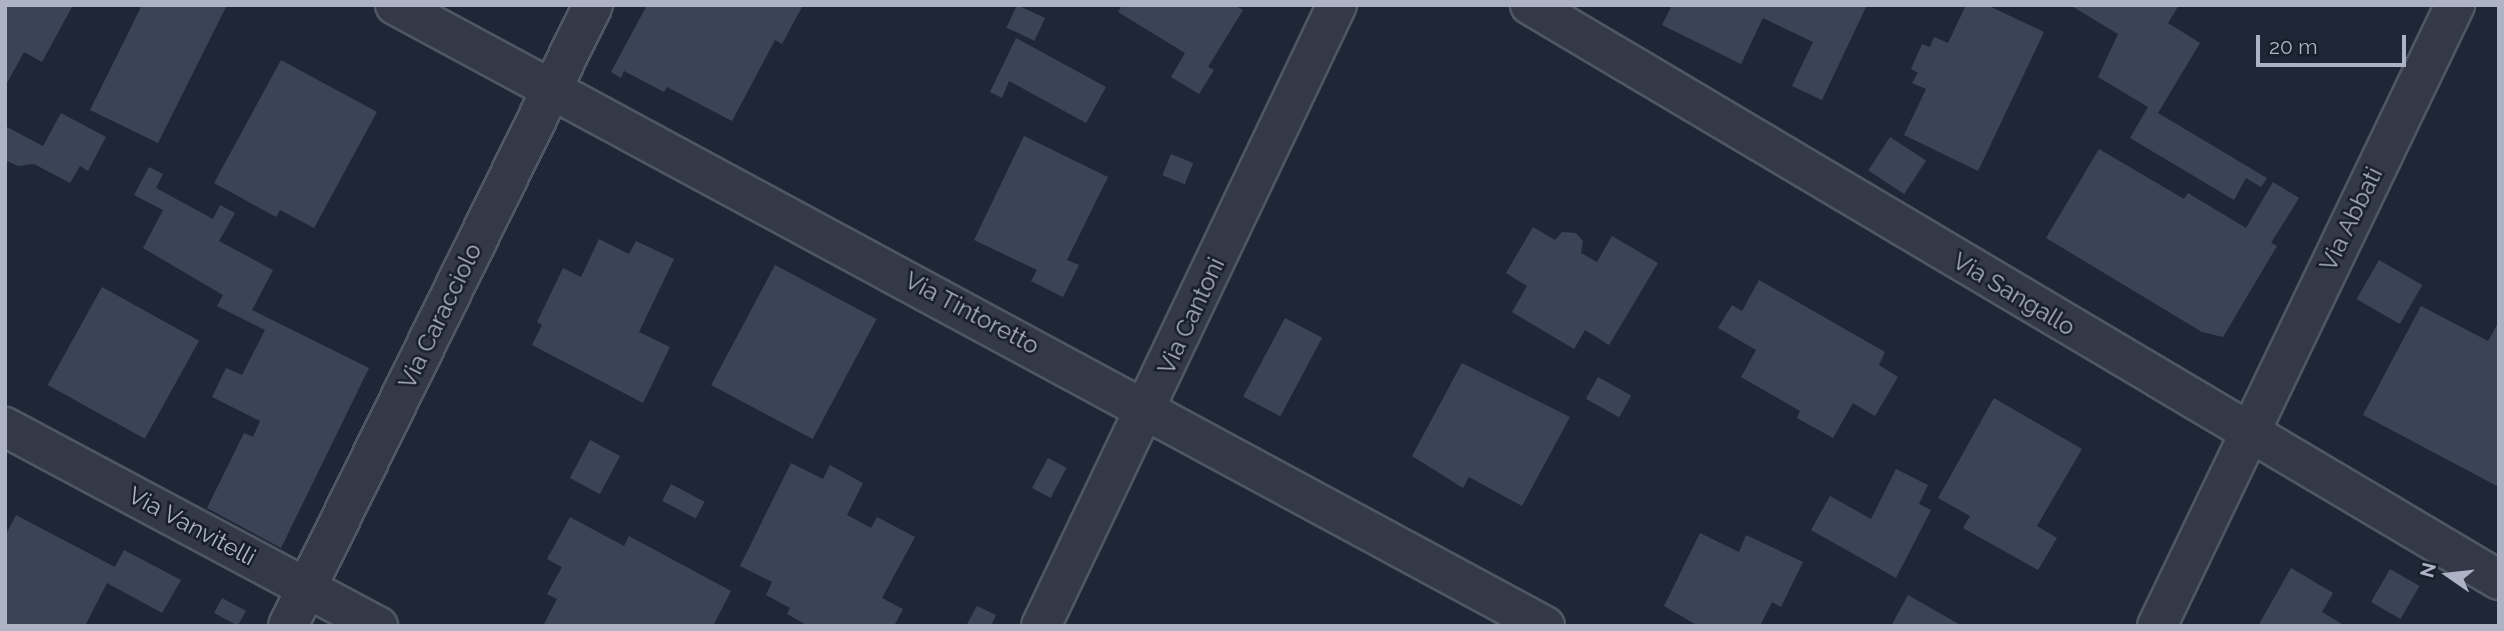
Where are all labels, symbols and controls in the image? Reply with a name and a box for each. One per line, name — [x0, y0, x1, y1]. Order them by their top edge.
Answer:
scale bar — [2259, 21, 2410, 65]
text: 20 m — [2269, 34, 2317, 59]
street label: Via Abbati — [2313, 162, 2389, 276]
street label: Via Caracciolo — [392, 239, 488, 393]
street label: Via Sangallo — [1948, 246, 2080, 342]
street label: Via Cantoni — [1151, 253, 1231, 379]
street label: Via Tintoretto — [900, 265, 1044, 361]
street label: Via Vanvitelli — [123, 480, 261, 572]
north arrow — [2413, 540, 2483, 610]
text: N — [2415, 560, 2440, 580]

